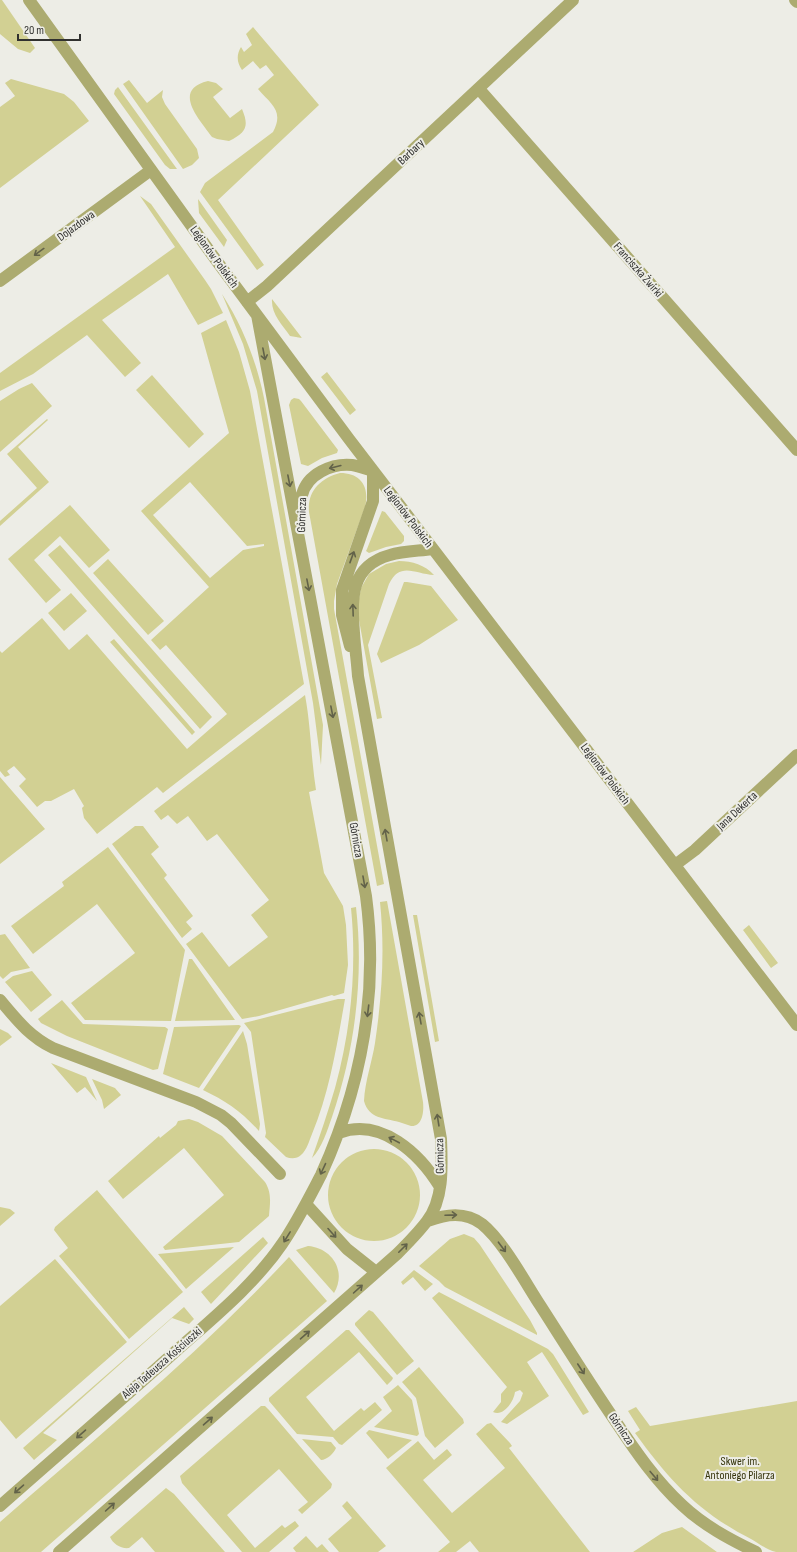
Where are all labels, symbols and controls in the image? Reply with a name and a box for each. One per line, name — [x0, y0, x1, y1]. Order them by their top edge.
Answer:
scale bar — [18, 16, 80, 42]
text: 20 m — [24, 23, 44, 38]
street label: Barbary — [394, 136, 428, 168]
street label: Dojazdowa — [54, 207, 98, 245]
street label: Legionów Polskich — [186, 223, 242, 291]
street label: Franciszka Żwirki — [610, 239, 666, 301]
one-way arrow — [34, 248, 45, 257]
one-way arrow — [260, 347, 268, 360]
one-way arrow — [329, 463, 342, 471]
one-way arrow — [285, 475, 293, 488]
street label: Legionów Polskich — [380, 483, 436, 551]
street label: Górnicza — [294, 497, 310, 533]
one-way arrow — [349, 552, 357, 564]
one-way arrow — [304, 578, 312, 591]
one-way arrow — [349, 604, 356, 617]
one-way arrow — [329, 706, 337, 719]
street label: Legionów Polskich — [577, 740, 633, 808]
street label: Jana Dekerta — [713, 788, 761, 834]
street label: Górnicza — [346, 821, 367, 859]
one-way arrow — [382, 829, 390, 842]
one-way arrow — [360, 875, 368, 888]
one-way arrow — [364, 1004, 372, 1017]
one-way arrow — [416, 1012, 424, 1025]
one-way arrow — [434, 1114, 442, 1127]
one-way arrow — [388, 1135, 400, 1143]
street label: Górnicza — [432, 1138, 448, 1174]
one-way arrow — [319, 1162, 326, 1174]
one-way arrow — [444, 1211, 457, 1219]
one-way arrow — [328, 1228, 337, 1238]
one-way arrow — [282, 1231, 290, 1243]
one-way arrow — [497, 1242, 506, 1253]
one-way arrow — [398, 1243, 408, 1253]
one-way arrow — [352, 1285, 362, 1294]
street label: Aleja Tadeusza Kościuszki — [118, 1324, 205, 1403]
one-way arrow — [300, 1331, 310, 1340]
one-way arrow — [577, 1363, 585, 1374]
street label: Górnicza — [605, 1410, 637, 1448]
one-way arrow — [202, 1417, 213, 1426]
one-way arrow — [76, 1430, 86, 1439]
park label: Skwer im. Antoniego Pilarza — [704, 1454, 775, 1483]
one-way arrow — [650, 1470, 659, 1481]
one-way arrow — [14, 1484, 24, 1493]
one-way arrow — [105, 1503, 115, 1512]

